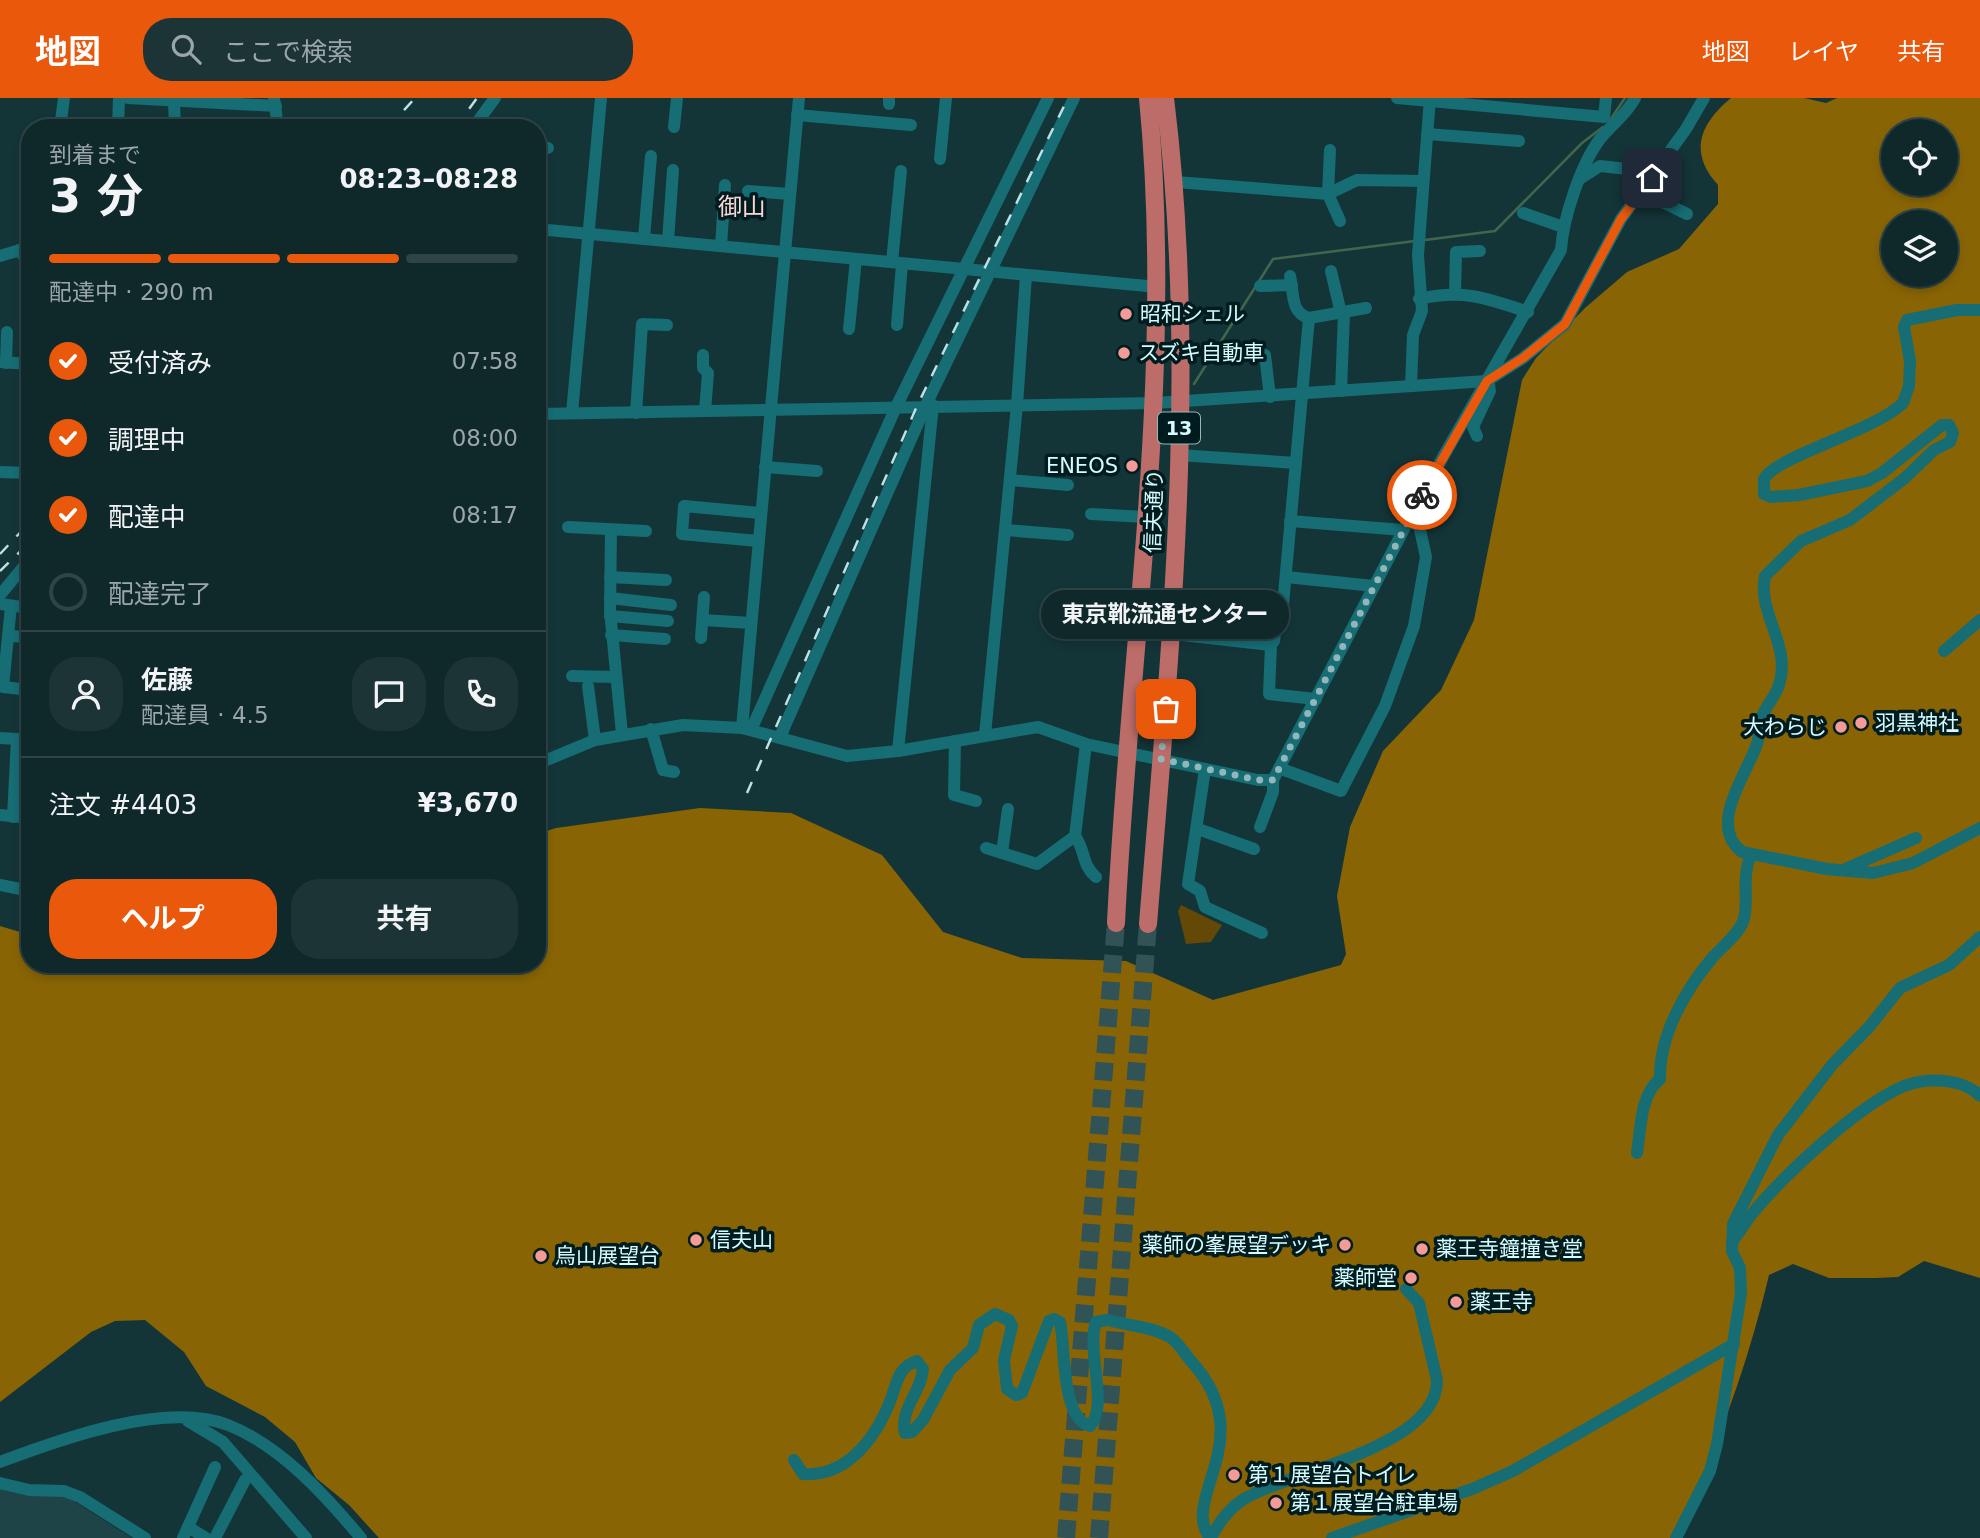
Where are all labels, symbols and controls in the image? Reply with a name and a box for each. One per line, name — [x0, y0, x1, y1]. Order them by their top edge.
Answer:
search box — [143, 18, 633, 81]
icon: search — [167, 30, 205, 68]
text: 地図 — [35, 32, 101, 71]
text: ここで検索 — [223, 37, 353, 67]
text: 地図 — [1702, 38, 1750, 66]
text: レイヤ — [1788, 38, 1859, 66]
text: 共有 — [1897, 38, 1945, 66]
map controls — [1881, 119, 1958, 287]
button: locate — [1881, 119, 1958, 196]
text: 到着まで — [49, 142, 141, 168]
pin — [1622, 148, 1682, 208]
icon: home — [1633, 159, 1671, 197]
text: 08:23–08:28 — [339, 164, 518, 194]
text: 3 分 — [49, 169, 143, 223]
district label: 御山 — [718, 193, 766, 221]
button: layers — [1881, 210, 1958, 287]
text: 配達中 · 290 m — [49, 279, 214, 305]
place label: 昭和シェル — [1140, 302, 1245, 326]
marker: 昭和シェル — [1118, 306, 1134, 322]
place label: スズキ自動車 — [1138, 341, 1264, 365]
icon: check — [49, 342, 87, 380]
marker: スズキ自動車 — [1116, 345, 1132, 361]
text: 受付済み — [108, 348, 212, 378]
text: 07:58 — [452, 348, 518, 374]
road number: 13 — [1158, 412, 1200, 444]
icon: check — [49, 419, 87, 457]
text: 調理中 — [108, 425, 186, 455]
text: 08:00 — [452, 425, 518, 451]
place label: ENEOS — [1046, 454, 1118, 478]
marker: ENEOS — [1124, 458, 1140, 474]
courier — [1387, 460, 1457, 530]
street label: 信夫通り — [1141, 469, 1167, 553]
icon: bike — [1403, 476, 1441, 514]
icon: check — [49, 496, 87, 534]
text: 配達中 — [108, 502, 186, 532]
text: 08:17 — [452, 502, 518, 528]
text: 配達完了 — [108, 579, 212, 609]
callout: 東京靴流通センター — [1042, 590, 1290, 639]
text: 東京靴流通センター — [1062, 601, 1269, 627]
button: person — [49, 657, 123, 731]
button: chat — [352, 657, 426, 731]
button: phone — [444, 657, 518, 731]
text: 佐藤 — [141, 665, 193, 695]
pin — [1136, 679, 1196, 739]
icon: bag — [1147, 690, 1185, 728]
text: 配達員 · 4.5 — [141, 702, 269, 728]
place label: 羽黒神社 — [1875, 711, 1959, 735]
place label: 大わらじ — [1743, 715, 1827, 739]
marker: 羽黒神社 — [1853, 715, 1869, 731]
marker: 大わらじ — [1833, 719, 1849, 735]
text: ¥3,670 — [418, 788, 518, 818]
text: 注文 #4403 — [49, 790, 197, 820]
button: ヘルプ — [49, 879, 277, 959]
button: 共有 — [291, 879, 518, 959]
place label: 信夫山 — [710, 1228, 773, 1252]
marker: 信夫山 — [688, 1232, 704, 1248]
place label: 薬師の峯展望デッキ — [1142, 1233, 1331, 1257]
marker: 薬師の峯展望デッキ — [1337, 1237, 1353, 1253]
place label: 薬王寺鐘撞き堂 — [1436, 1237, 1583, 1261]
marker: 薬王寺鐘撞き堂 — [1414, 1241, 1430, 1257]
place label: 烏山展望台 — [555, 1244, 660, 1268]
marker: 烏山展望台 — [533, 1248, 549, 1264]
place label: 薬師堂 — [1334, 1266, 1397, 1290]
marker: 薬師堂 — [1403, 1270, 1419, 1286]
place label: 薬王寺 — [1470, 1290, 1533, 1314]
marker: 薬王寺 — [1448, 1294, 1464, 1310]
place label: 第１展望台トイレ — [1248, 1463, 1416, 1487]
marker: 第１展望台トイレ — [1226, 1467, 1242, 1483]
place label: 第１展望台駐車場 — [1290, 1491, 1458, 1515]
marker: 第１展望台駐車場 — [1268, 1495, 1284, 1511]

